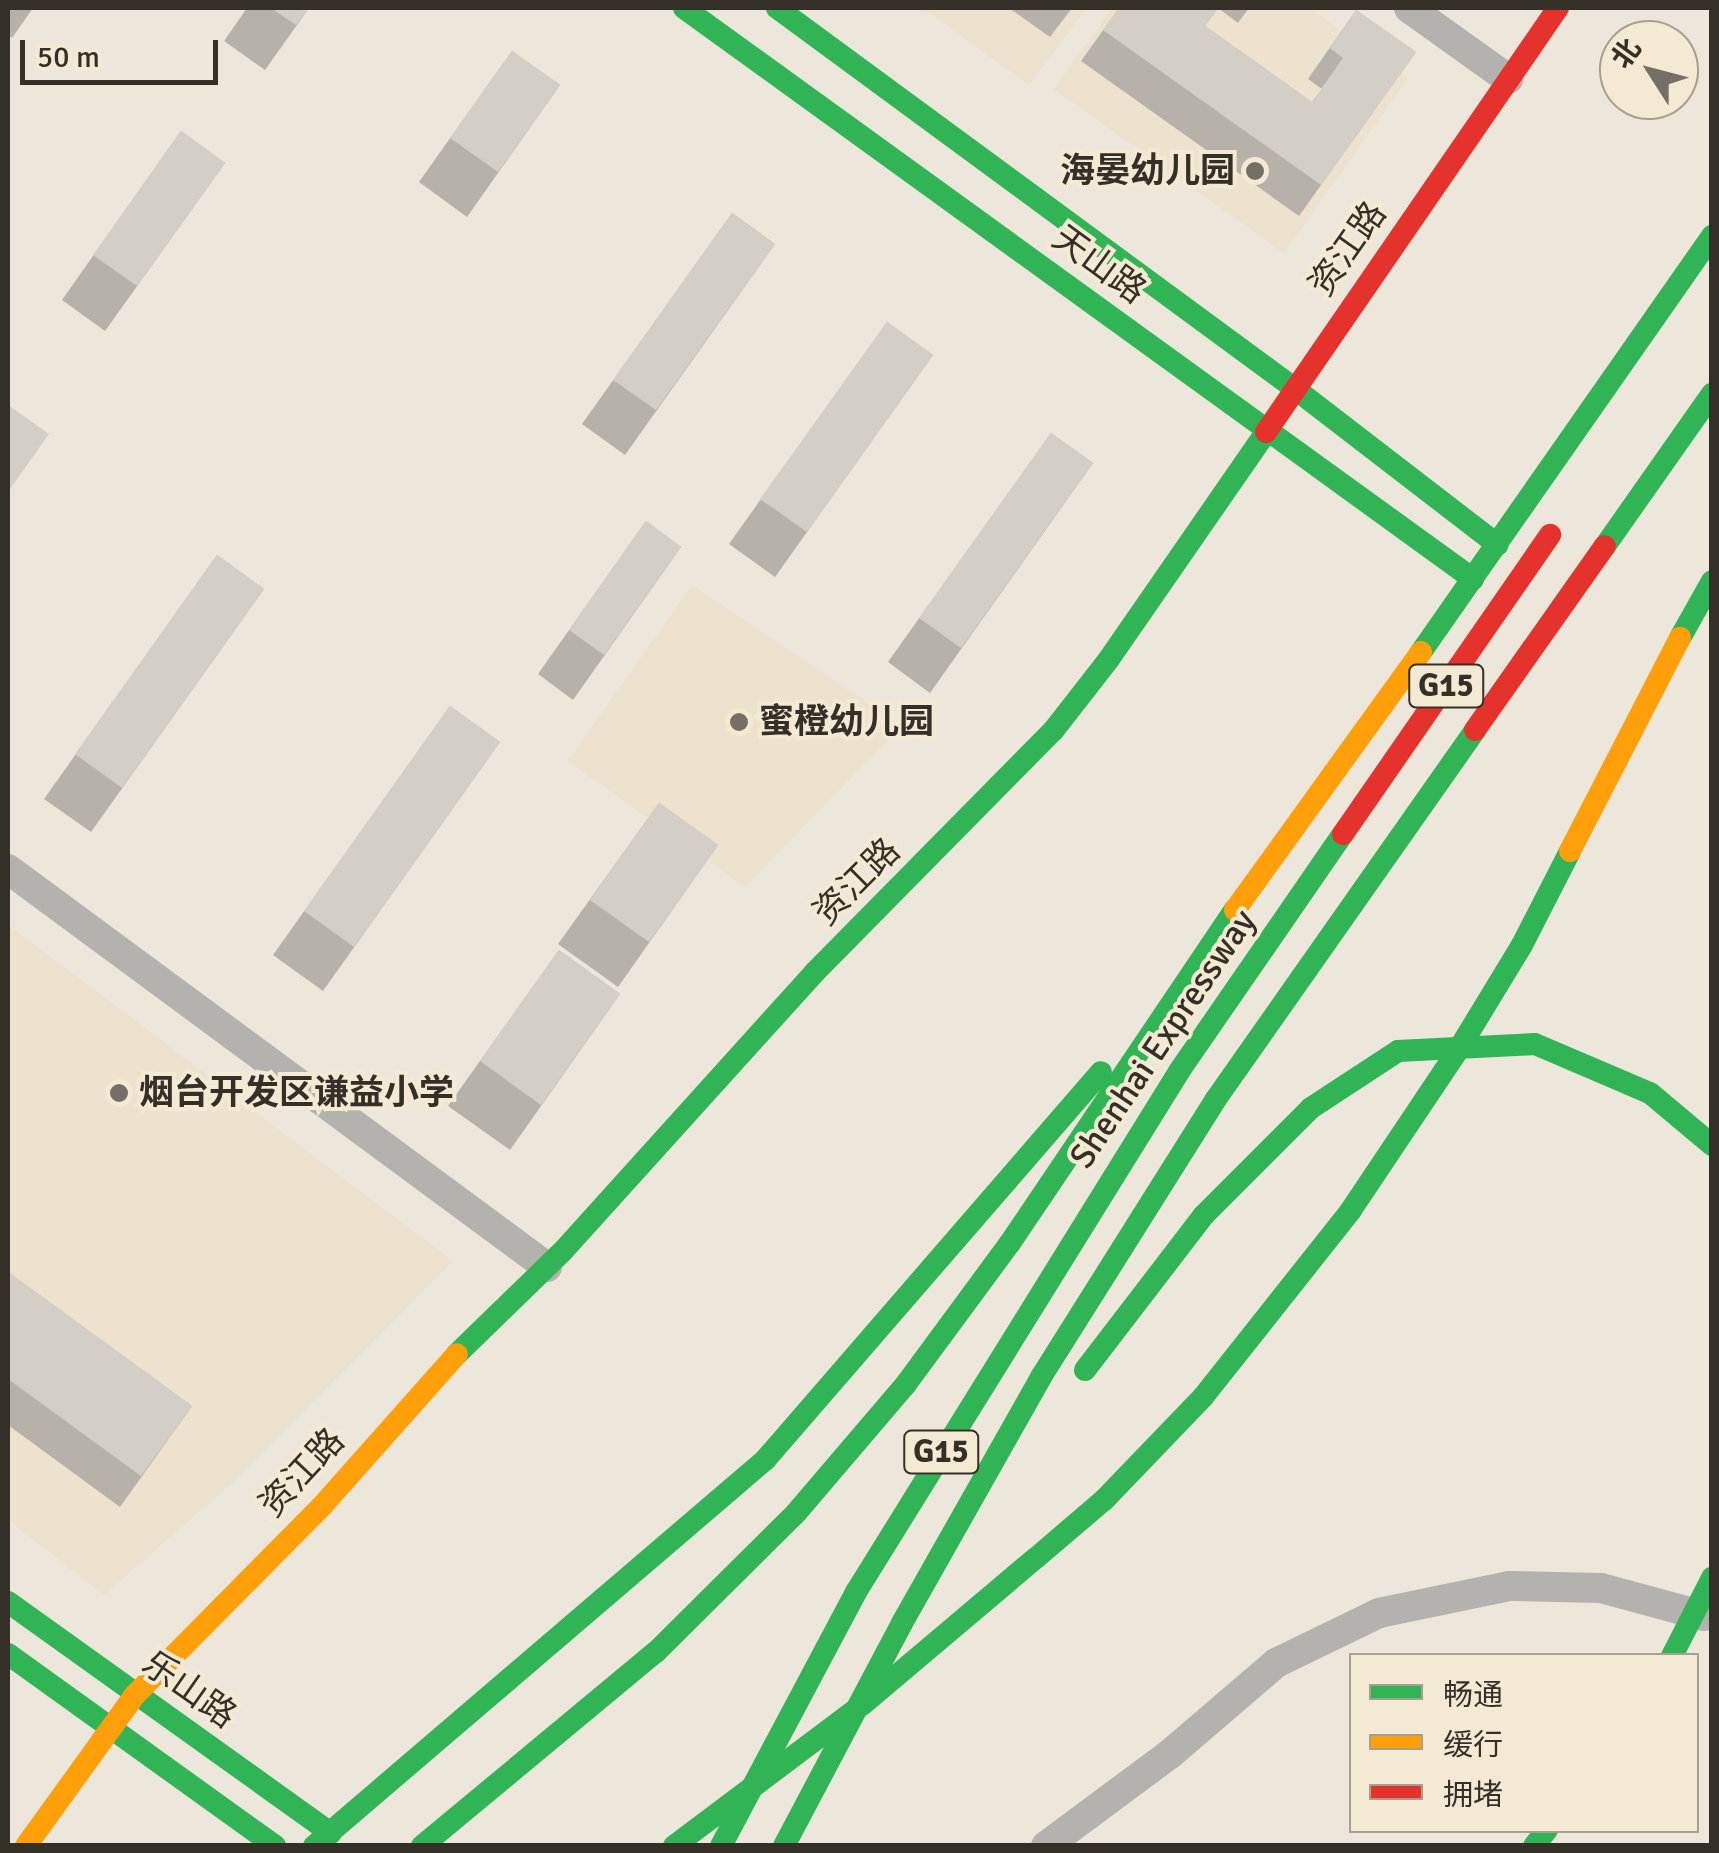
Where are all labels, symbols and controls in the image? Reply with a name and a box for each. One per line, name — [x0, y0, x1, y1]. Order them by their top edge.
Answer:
scale bar — [25, 20, 222, 82]
north arrow — [1599, 20, 1699, 120]
text: 北 — [1604, 32, 1648, 75]
text: 50 m — [37, 39, 100, 76]
place label: 海晏幼儿园 — [1060, 150, 1235, 192]
marker: 海晏幼儿园 — [1244, 160, 1266, 182]
street label: 资江路 — [1301, 194, 1395, 304]
street label: 天山路 — [1044, 217, 1154, 313]
road number: G15 — [1406, 659, 1486, 713]
place label: 蜜橙幼儿园 — [759, 701, 934, 743]
marker: 蜜橙幼儿园 — [728, 711, 750, 733]
street label: 资江路 — [805, 830, 909, 934]
street label: Shenhai Expressway — [1061, 902, 1265, 1176]
place label: 烟台开发区谦益小学 — [139, 1072, 454, 1114]
marker: 烟台开发区谦益小学 — [108, 1082, 130, 1104]
street label: 资江路 — [251, 1420, 353, 1526]
road number: G15 — [901, 1425, 981, 1479]
street label: 乐山路 — [134, 1643, 244, 1737]
legend — [1349, 1653, 1699, 1833]
text: 畅通 — [1443, 1677, 1503, 1714]
text: 缓行 — [1443, 1727, 1503, 1764]
text: 拥堵 — [1443, 1777, 1503, 1814]

